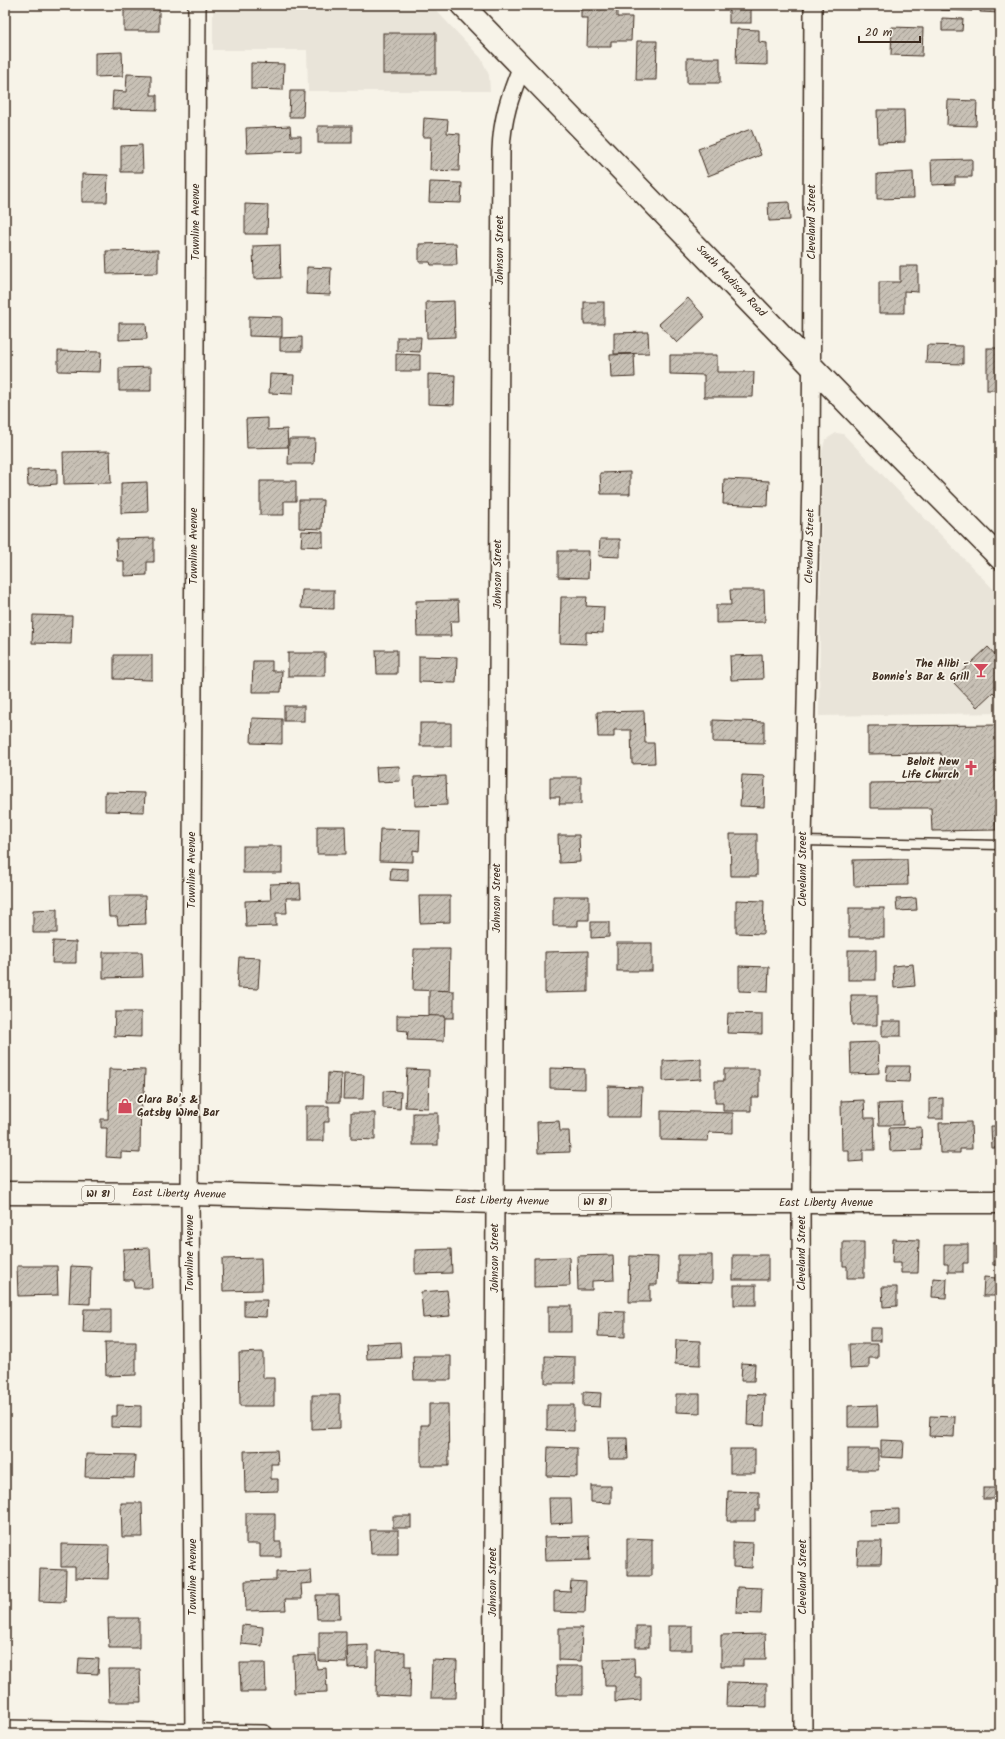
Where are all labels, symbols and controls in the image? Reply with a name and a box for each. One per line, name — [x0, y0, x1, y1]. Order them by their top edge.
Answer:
scale bar — [859, 18, 920, 44]
text: 20 m — [865, 23, 893, 42]
street label: Townline Avenue — [187, 183, 205, 261]
street label: Cleveland Street — [803, 184, 821, 260]
street label: Johnson Street — [491, 214, 509, 285]
street label: South Madison Road — [692, 241, 771, 322]
street label: Townline Avenue — [185, 507, 203, 585]
street label: Cleveland Street — [800, 507, 820, 584]
street label: Johnson Street — [489, 538, 507, 609]
place label: The Alibi - Bonnie's Bar & Grill — [872, 655, 969, 686]
bar icon: The Alibi - Bonnie's Bar & Grill — [972, 661, 990, 679]
place label: Beloit New Life Church — [902, 753, 959, 784]
church icon: Beloit New Life Church — [962, 759, 980, 777]
street label: Townline Avenue — [183, 831, 201, 909]
street label: Cleveland Street — [794, 831, 812, 907]
street label: Johnson Street — [488, 862, 506, 933]
place label: Clara Bo's & Gatsby Wine Bar — [137, 1091, 220, 1122]
shop icon: Clara Bo's & Gatsby Wine Bar — [116, 1097, 134, 1115]
street label: East Liberty Avenue — [132, 1184, 226, 1204]
road number: WI 81 — [82, 1186, 114, 1202]
street label: East Liberty Avenue — [455, 1191, 549, 1211]
road number: WI 81 — [579, 1194, 611, 1210]
street label: East Liberty Avenue — [779, 1194, 873, 1212]
street label: Townline Avenue — [181, 1214, 199, 1292]
street label: Cleveland Street — [793, 1215, 811, 1291]
street label: Johnson Street — [486, 1222, 504, 1293]
street label: Townline Avenue — [184, 1538, 202, 1616]
street label: Cleveland Street — [794, 1539, 812, 1615]
street label: Johnson Street — [484, 1546, 502, 1617]

